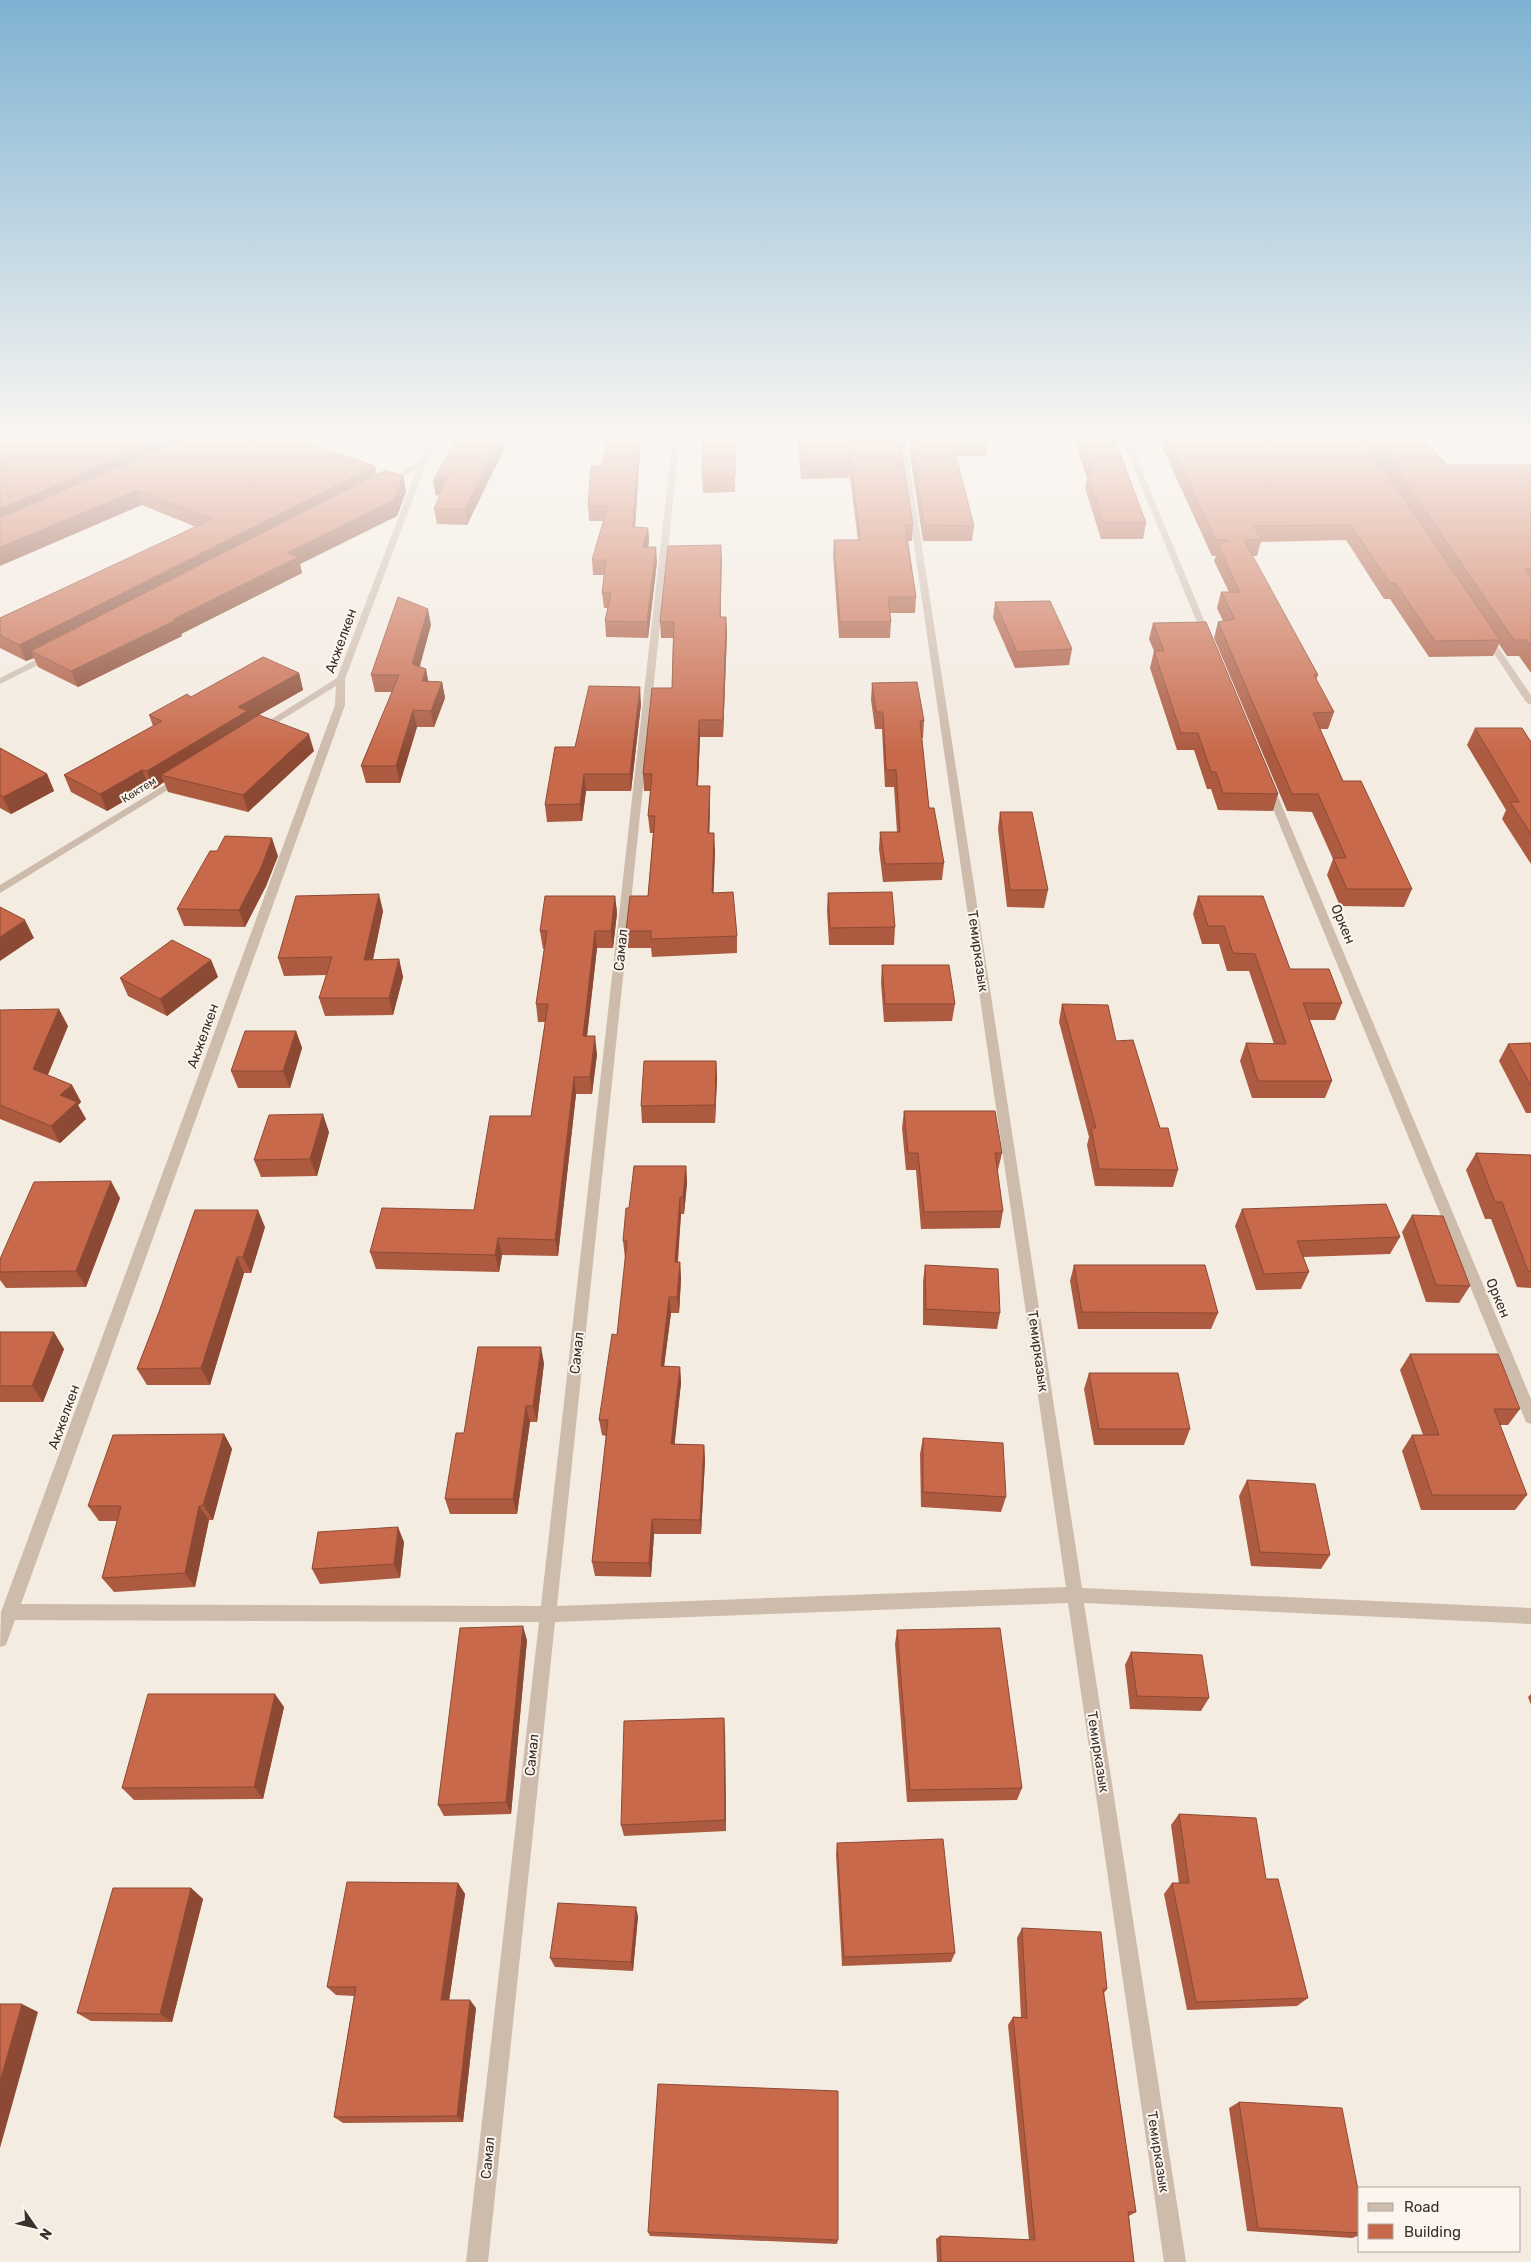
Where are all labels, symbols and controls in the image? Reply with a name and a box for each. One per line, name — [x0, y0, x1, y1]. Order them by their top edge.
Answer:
street label: Акжелкен — [321, 606, 361, 676]
street label: Көктем — [119, 774, 159, 806]
street label: Оркен — [1327, 902, 1359, 946]
street label: Темирказык — [964, 909, 992, 993]
street label: Самал — [610, 928, 632, 972]
street label: Акжелкен — [183, 1001, 223, 1071]
street label: Оркен — [1482, 1276, 1514, 1320]
street label: Темирказык — [1024, 1309, 1052, 1393]
street label: Самал — [566, 1331, 588, 1375]
street label: Акжелкен — [44, 1382, 84, 1452]
street label: Темирказык — [1083, 1710, 1113, 1794]
street label: Самал — [521, 1733, 543, 1777]
street label: Темирказык — [1143, 2110, 1173, 2194]
street label: Самал — [477, 2136, 499, 2180]
legend — [1358, 2187, 1521, 2252]
text: Road — [1404, 2198, 1440, 2216]
north arrow — [10, 2202, 60, 2252]
text: Building — [1404, 2223, 1461, 2241]
text: N — [35, 2225, 55, 2243]

